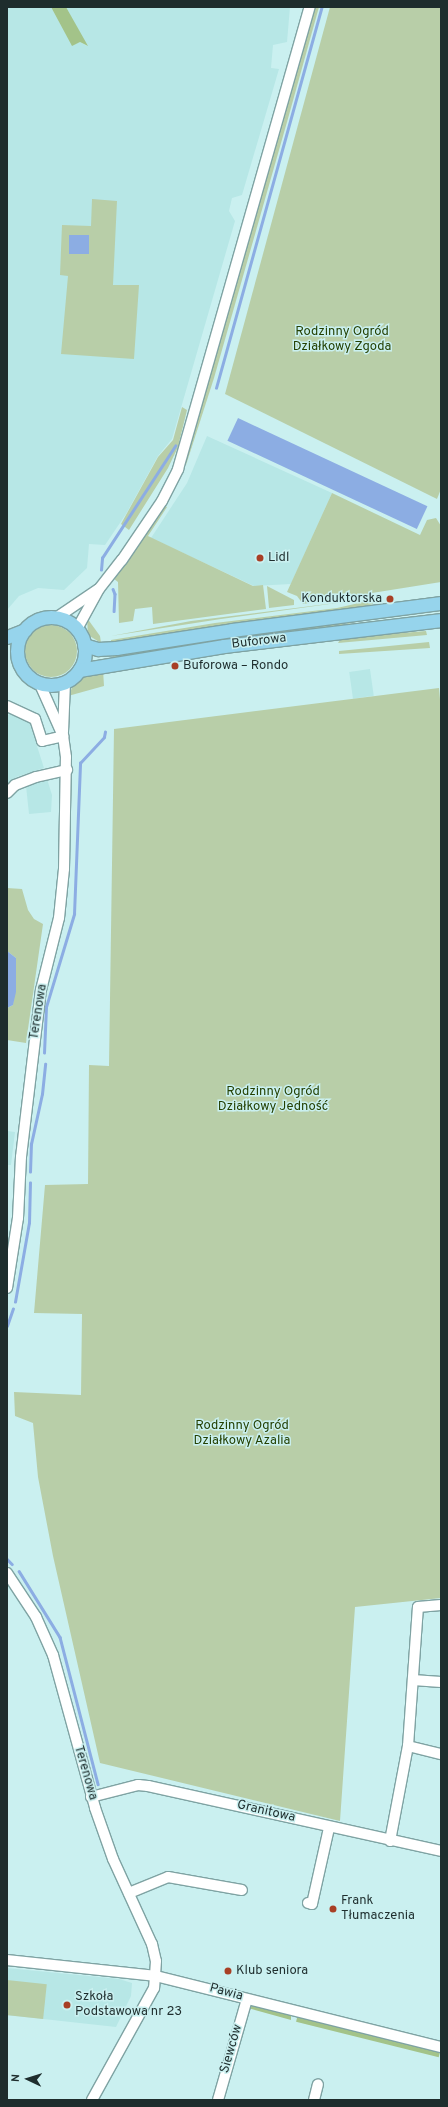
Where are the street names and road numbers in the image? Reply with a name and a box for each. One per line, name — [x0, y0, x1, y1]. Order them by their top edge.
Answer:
street label: Buforowa — [231, 631, 287, 653]
street label: Terenowa — [27, 983, 51, 1041]
street label: Terenowa — [70, 1744, 100, 1802]
street label: Granitowa — [235, 1798, 297, 1826]
street label: Pawia — [208, 1981, 244, 2005]
street label: Siewców — [218, 2023, 246, 2075]

